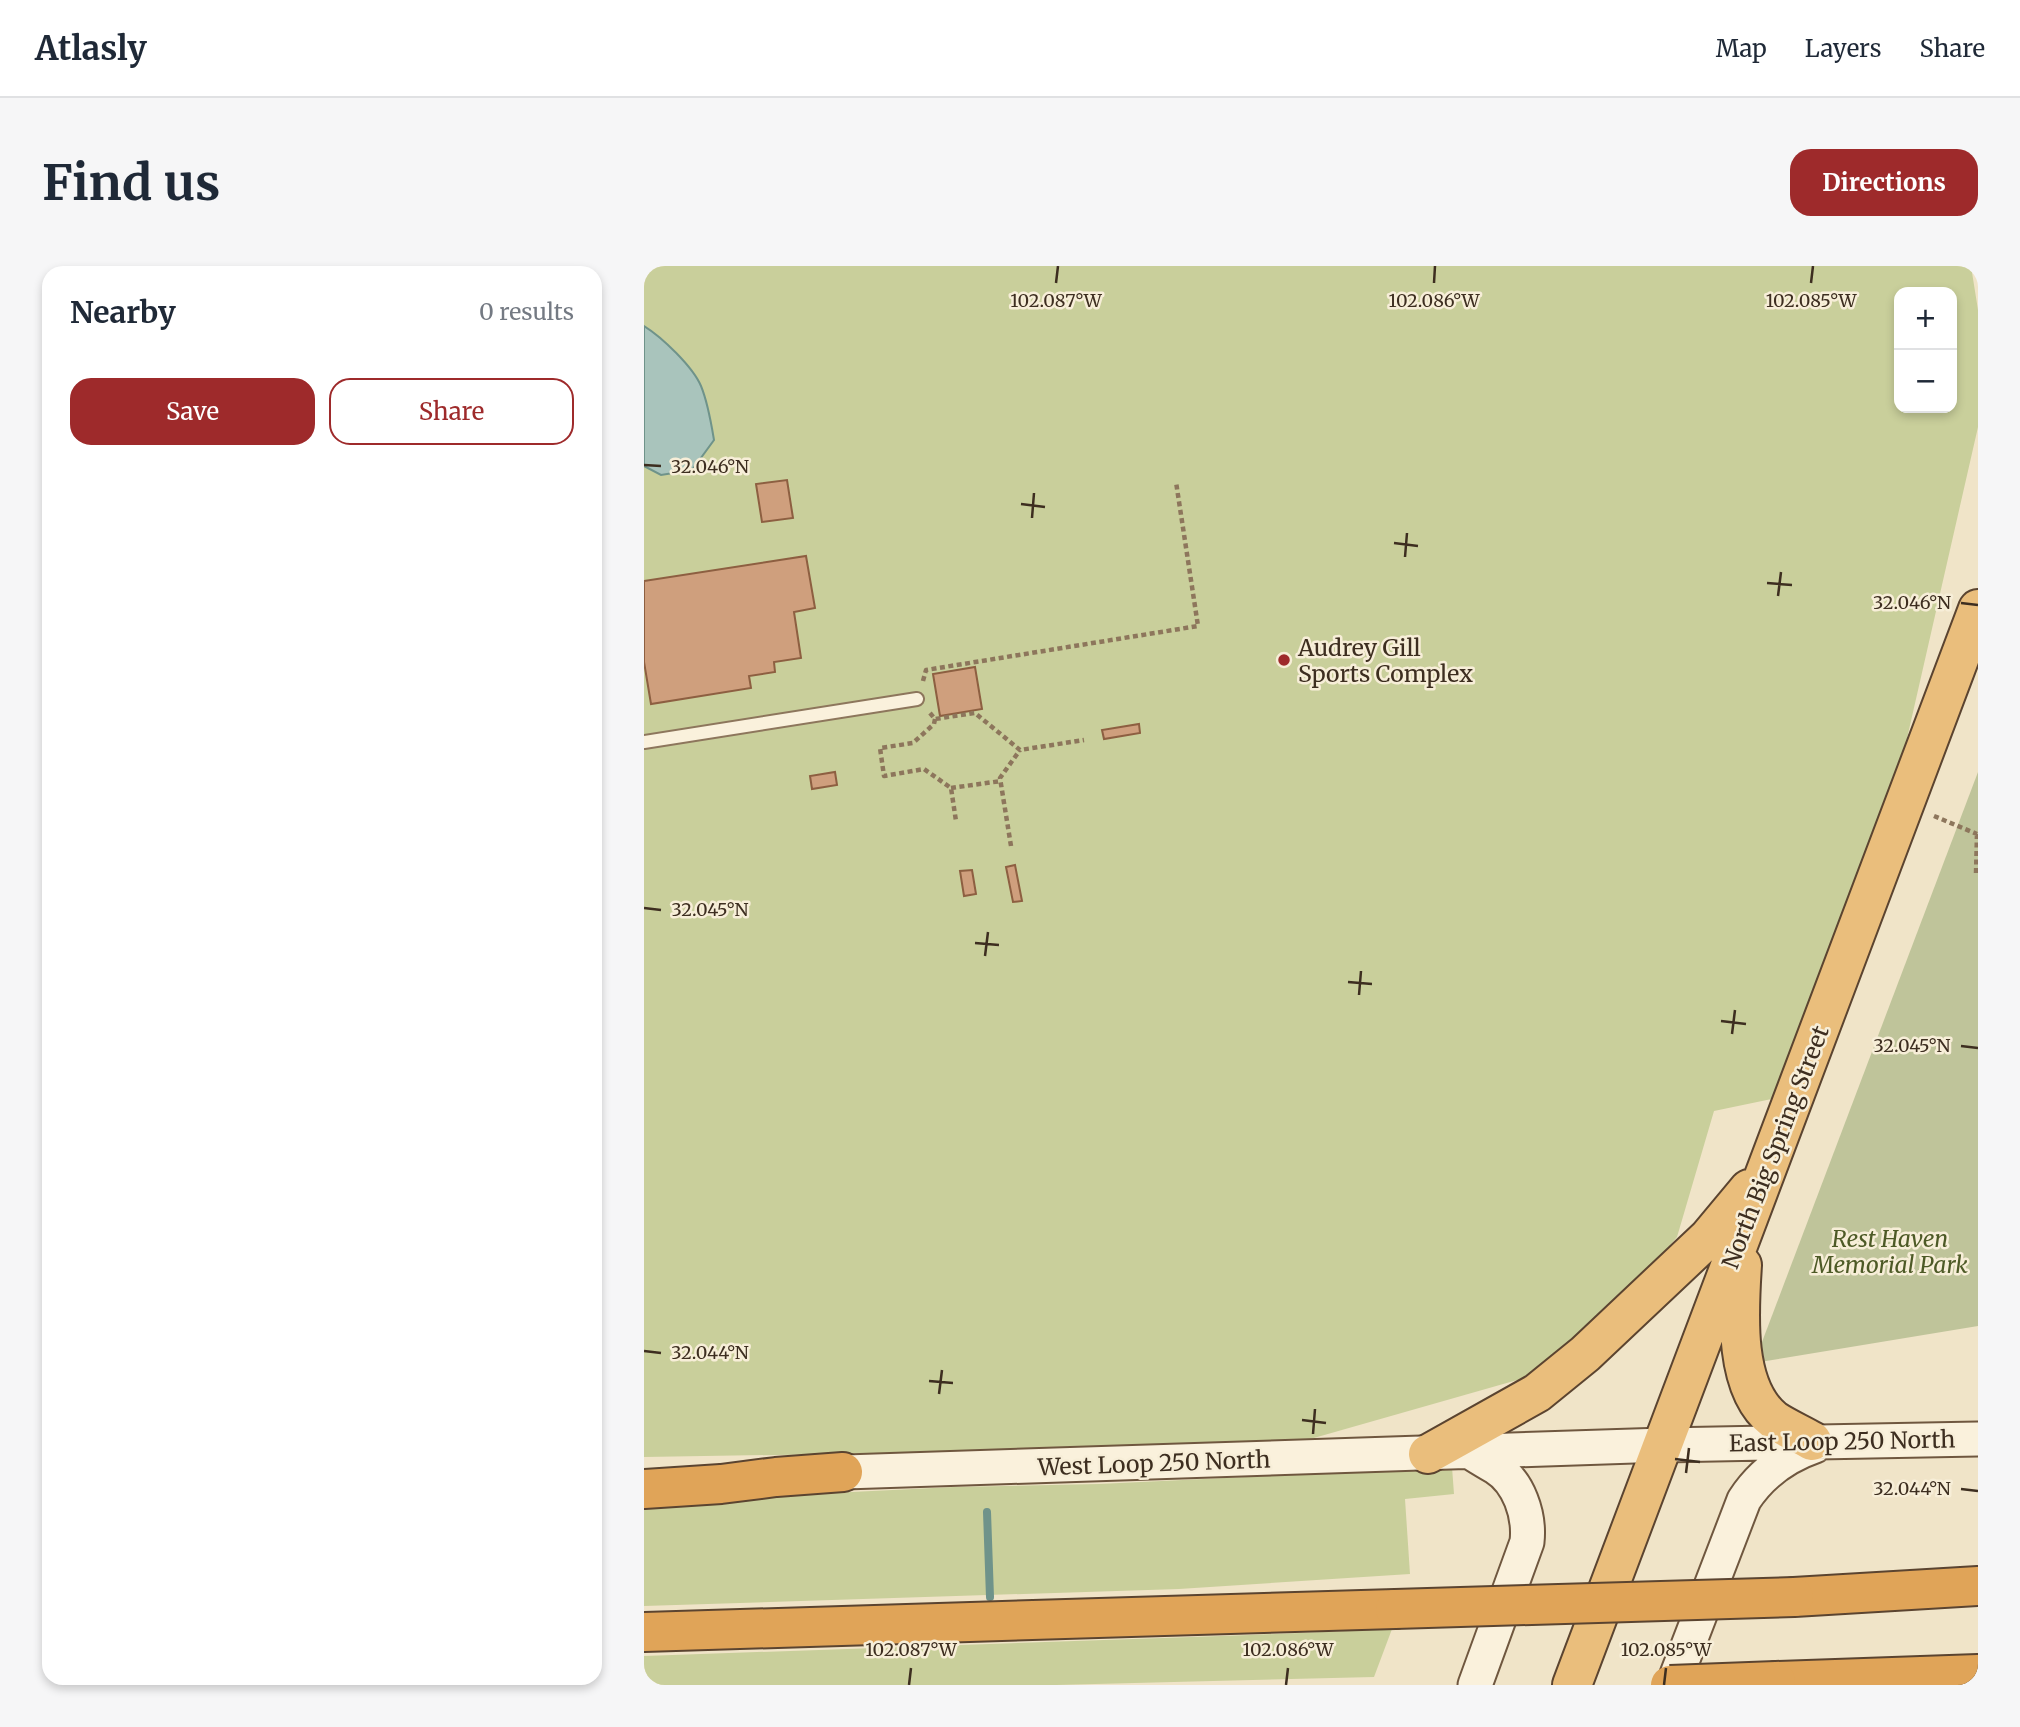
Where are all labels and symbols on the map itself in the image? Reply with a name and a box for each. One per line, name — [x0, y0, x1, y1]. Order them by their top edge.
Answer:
text: 102.087°W — [1010, 289, 1103, 312]
text: 102.086°W — [1389, 289, 1481, 312]
text: 102.085°W — [1766, 289, 1857, 312]
text: 32.046°N — [671, 455, 749, 478]
text: 32.046°N — [1873, 591, 1951, 614]
place label: Audrey Gill Sports Complex — [1297, 633, 1473, 688]
marker: Audrey Gill Sports Complex — [1276, 652, 1292, 668]
text: 32.045°N — [672, 898, 749, 921]
street label: North Big Spring Street — [1715, 1021, 1835, 1273]
text: 32.045°N — [1874, 1034, 1951, 1057]
park label: Rest Haven Memorial Park — [1811, 1224, 1968, 1279]
text: 32.044°N — [671, 1341, 749, 1364]
street label: East Loop 250 North — [1728, 1425, 1956, 1457]
street label: West Loop 250 North — [1036, 1444, 1271, 1482]
text: 32.044°N — [1873, 1477, 1951, 1500]
text: 102.087°W — [865, 1638, 958, 1661]
text: 102.086°W — [1243, 1638, 1335, 1661]
text: 102.085°W — [1621, 1638, 1712, 1661]

